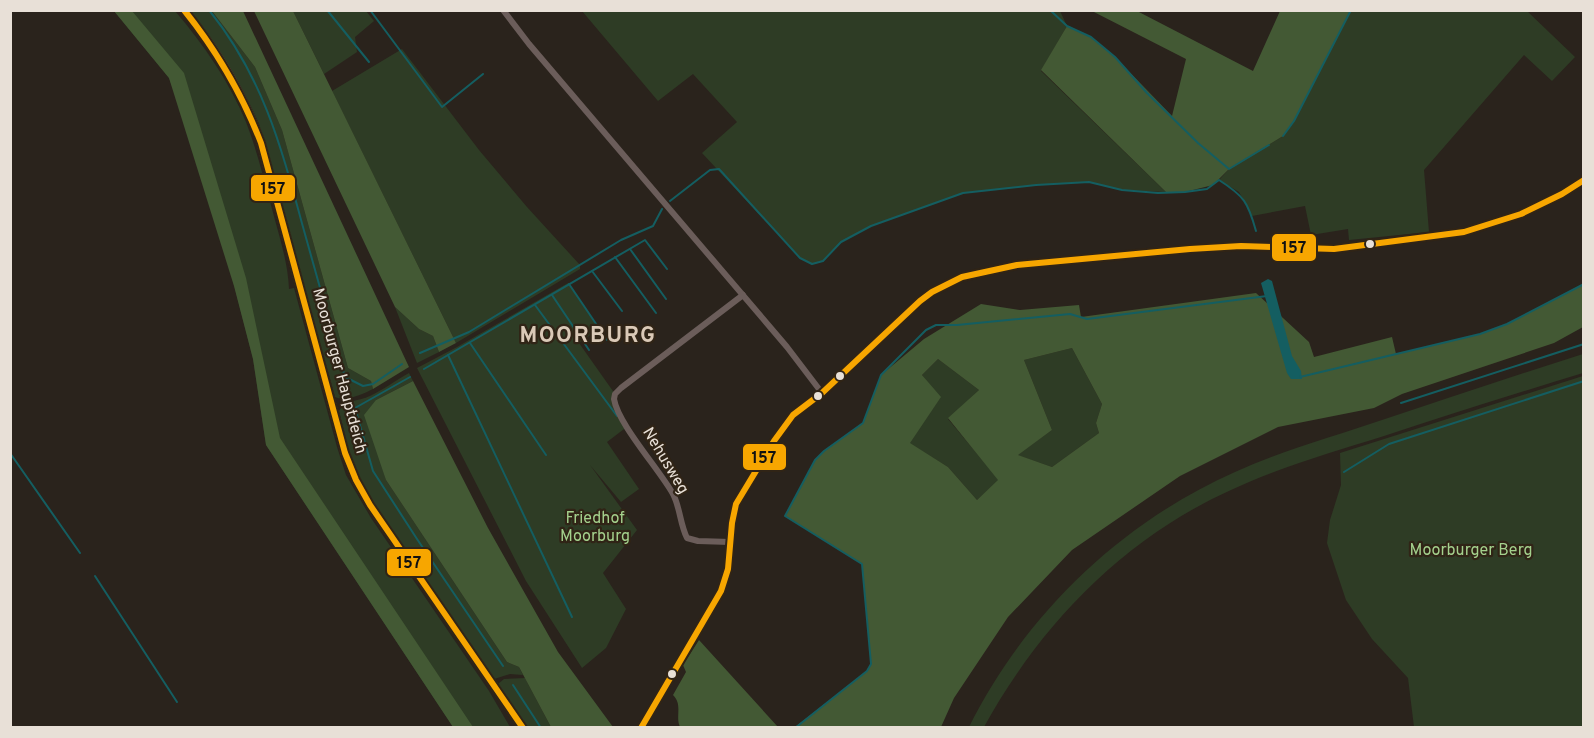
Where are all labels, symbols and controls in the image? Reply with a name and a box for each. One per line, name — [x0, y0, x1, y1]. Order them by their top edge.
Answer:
line badge: 157 — [250, 174, 296, 202]
text: 157 — [261, 180, 285, 200]
line badge: 157 — [1271, 233, 1317, 262]
unlabelled marker — [1364, 238, 1376, 250]
text: 157 — [1282, 239, 1306, 259]
street label: Moorburger Hauptdeich — [307, 286, 371, 456]
district label: MOORBURG — [519, 323, 657, 350]
unlabelled marker — [834, 370, 846, 382]
unlabelled marker — [812, 390, 824, 402]
street label: Nehusweg — [637, 424, 693, 498]
line badge: 157 — [742, 443, 787, 471]
text: 157 — [752, 449, 776, 469]
park label: Friedhof Moorburg — [560, 509, 630, 547]
park label: Moorburger Berg — [1410, 541, 1532, 561]
line badge: 157 — [386, 548, 432, 577]
text: 157 — [397, 554, 421, 574]
unlabelled marker — [666, 668, 678, 680]

